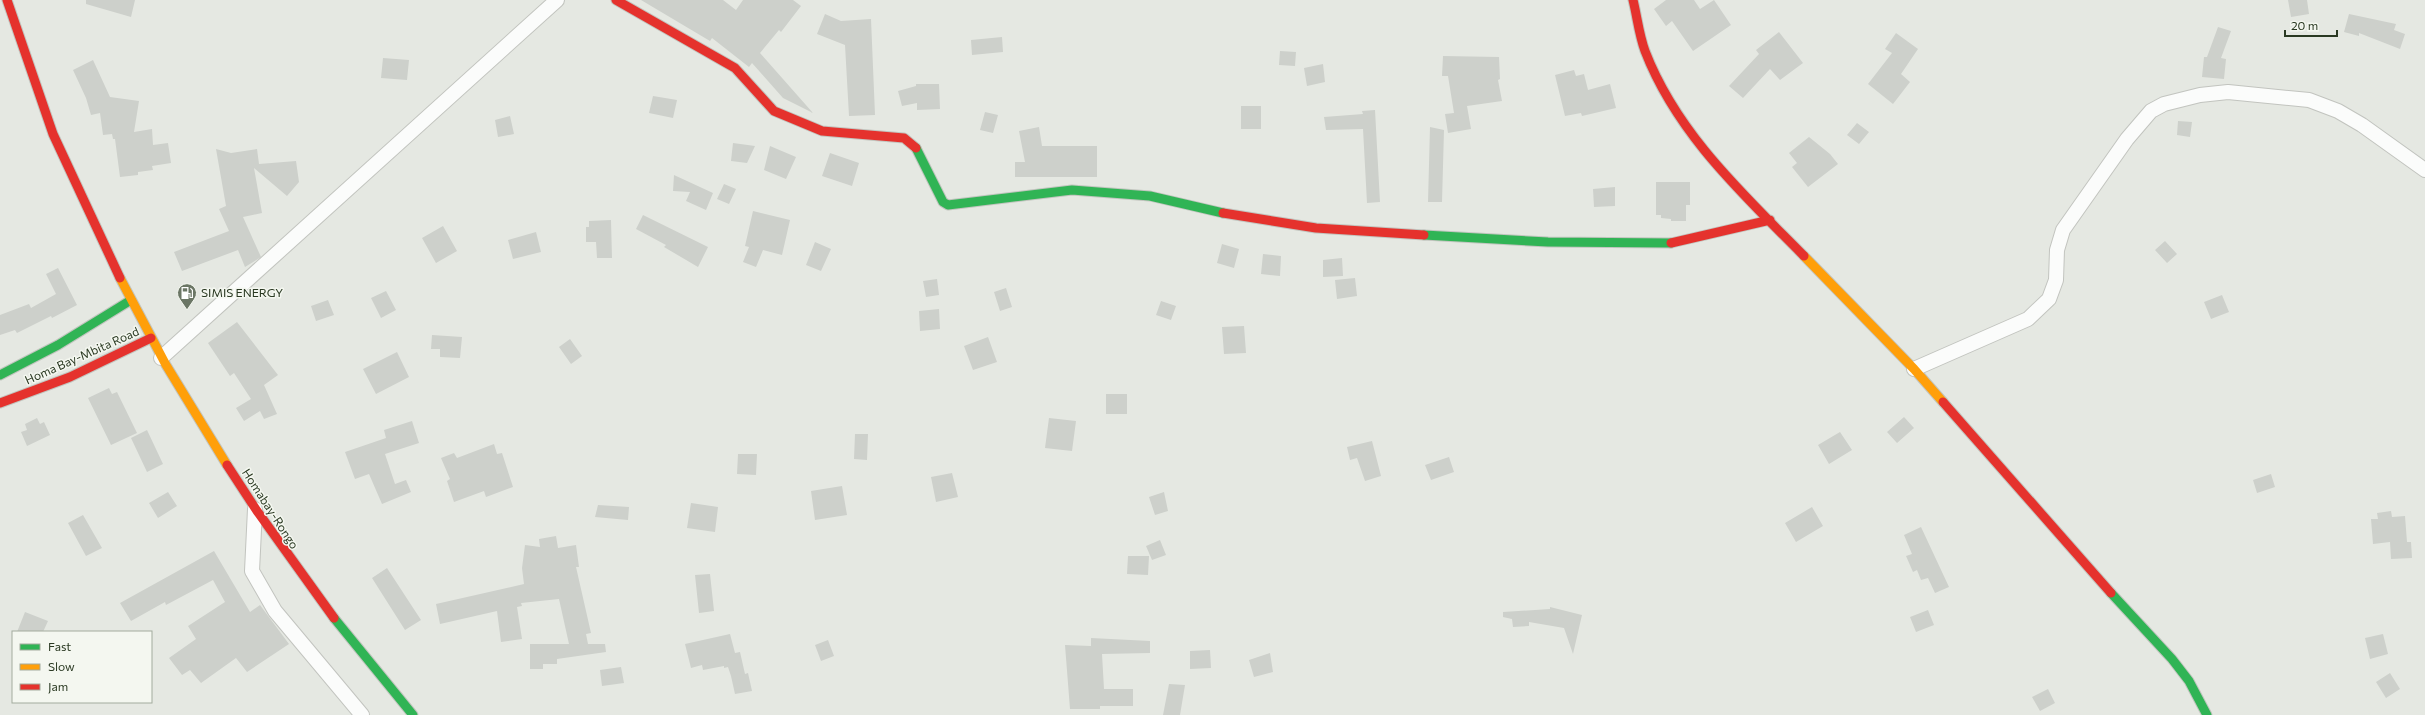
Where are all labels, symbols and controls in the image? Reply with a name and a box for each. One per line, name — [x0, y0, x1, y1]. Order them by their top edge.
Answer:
scale bar — [2285, 12, 2337, 38]
text: 20 m — [2291, 18, 2318, 32]
fuel station icon: SIMIS ENERGY — [176, 282, 198, 310]
place label: SIMIS ENERGY — [201, 285, 283, 299]
street label: Homa Bay-Mbita Road — [22, 324, 141, 387]
street label: Homabay-Rongo — [240, 466, 302, 551]
legend — [12, 631, 152, 703]
text: Fast — [48, 639, 71, 653]
text: Slow — [48, 659, 75, 673]
text: Jam — [48, 679, 68, 694]

